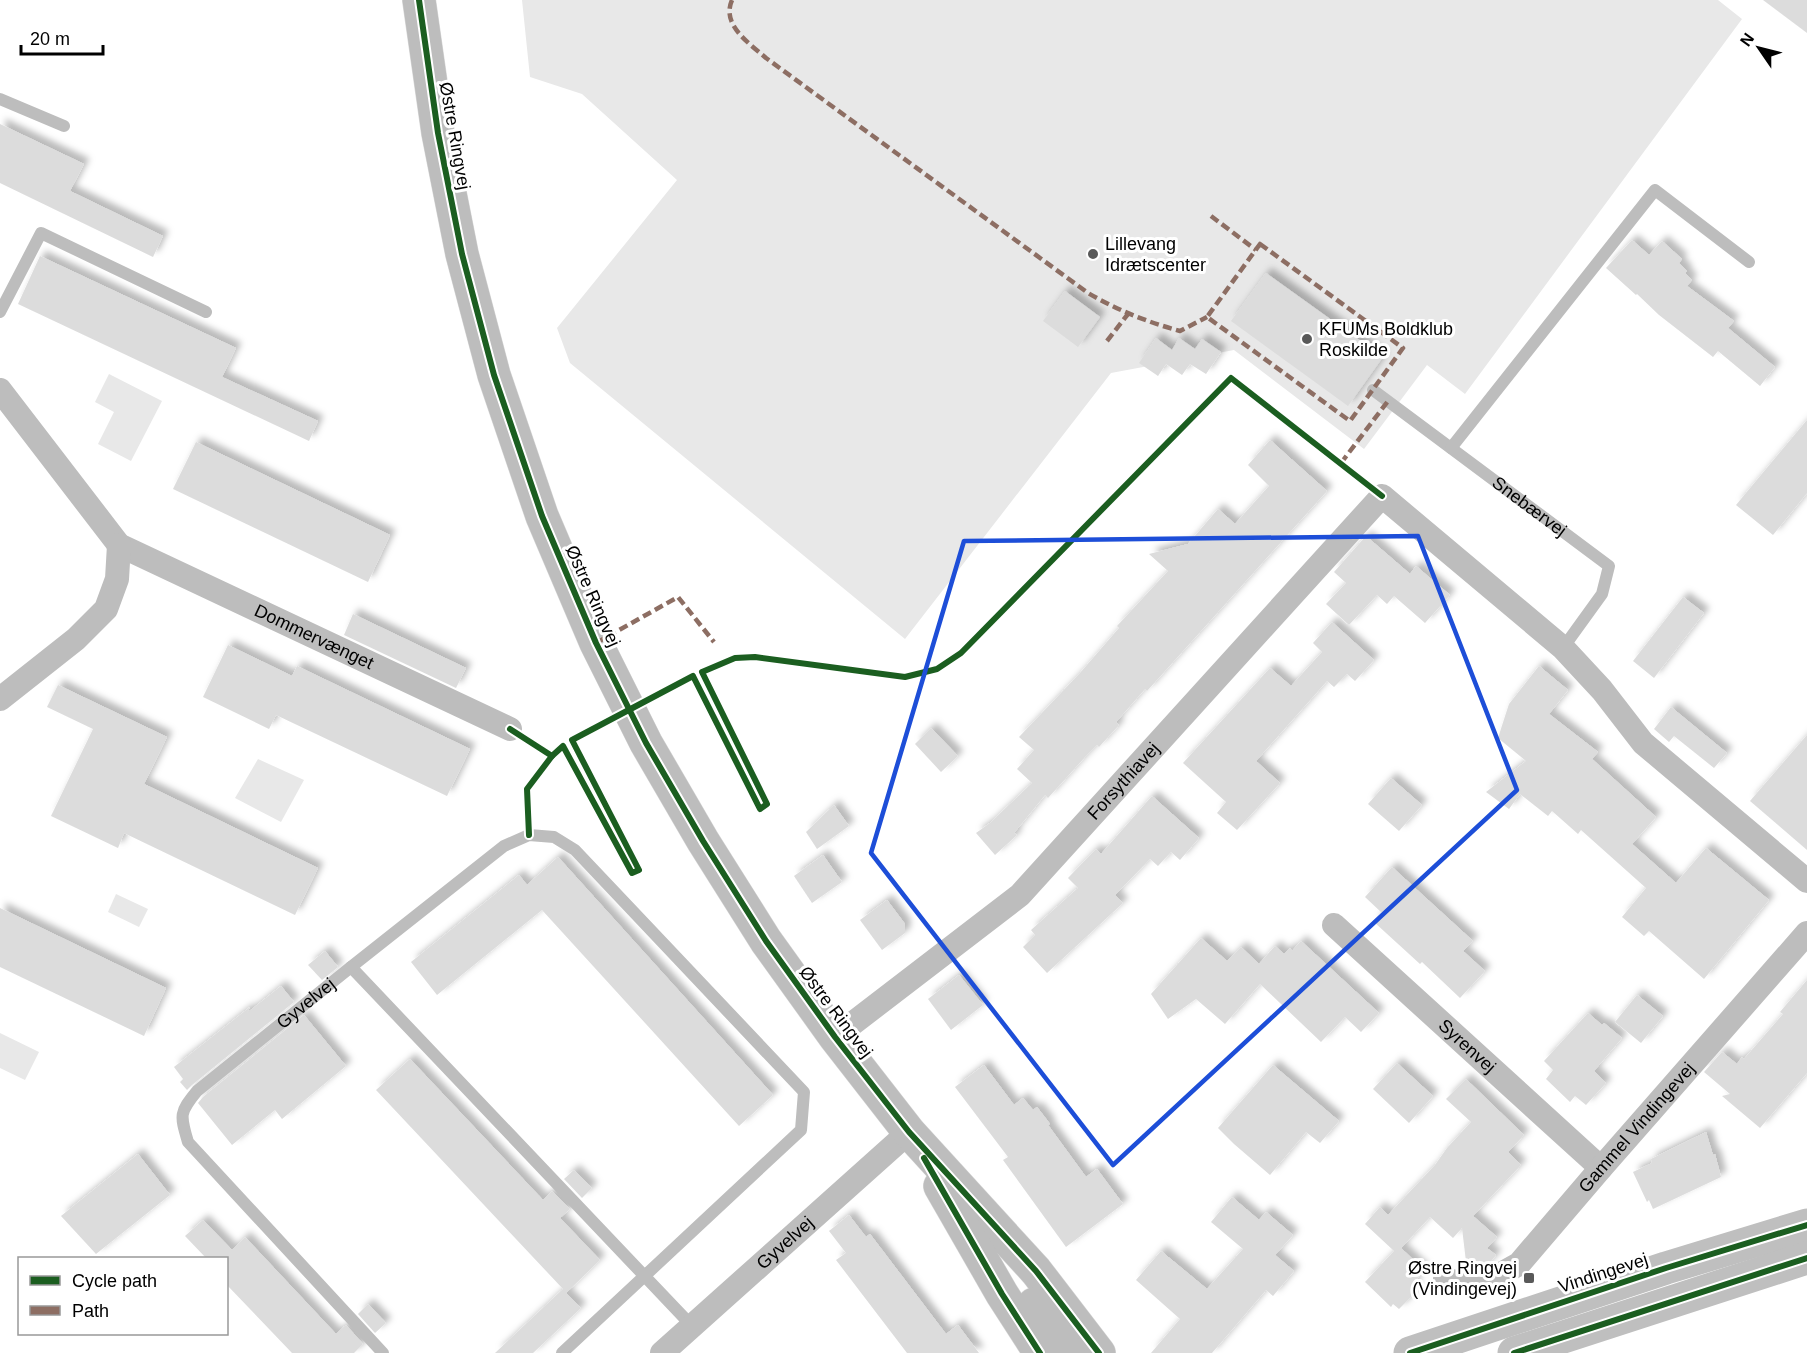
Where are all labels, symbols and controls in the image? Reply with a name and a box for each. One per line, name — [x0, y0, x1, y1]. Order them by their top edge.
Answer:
scale bar — [21, 18, 104, 56]
north arrow — [1729, 18, 1789, 78]
text: 20 m — [30, 29, 70, 49]
text: N — [1737, 30, 1757, 49]
street label: Østre Ringvej — [436, 81, 474, 191]
place label: Lillevang Idrætscenter — [1105, 234, 1206, 275]
marker: Lillevang Idrætscenter — [1086, 247, 1100, 261]
place label: KFUMs Boldklub Roskilde — [1319, 319, 1453, 360]
marker: KFUMs Boldklub Roskilde — [1300, 332, 1314, 346]
street label: Snebærvej — [1488, 473, 1570, 541]
street label: Østre Ringvej — [562, 542, 624, 650]
street label: Dommervænget — [251, 600, 377, 673]
street label: Forsythiavej — [1083, 738, 1163, 824]
street label: Østre Ringvej — [795, 962, 877, 1062]
street label: Gyvelvej — [273, 974, 339, 1033]
street label: Syrenvej — [1434, 1015, 1500, 1077]
street label: Gammel Vindingevej — [1575, 1059, 1699, 1197]
street label: Gyvelvej — [753, 1213, 817, 1273]
street label: Vindingevej — [1556, 1249, 1650, 1297]
legend — [18, 1257, 228, 1335]
place label: Østre Ringvej (Vindingevej) — [1408, 1258, 1517, 1299]
text: Cycle path — [72, 1271, 157, 1291]
marker: Østre Ringvej (Vindingevej) — [1522, 1271, 1536, 1285]
text: Path — [72, 1301, 109, 1321]

